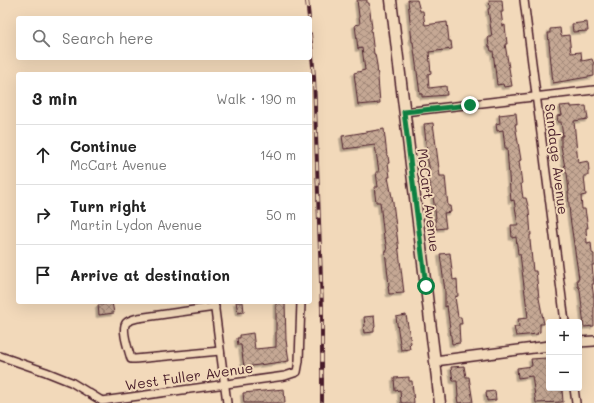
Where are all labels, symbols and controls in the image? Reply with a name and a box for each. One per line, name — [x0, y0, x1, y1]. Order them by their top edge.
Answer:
search box — [16, 16, 312, 60]
icon: search — [30, 27, 52, 49]
text: Search here — [62, 28, 153, 48]
text: 3 min — [32, 87, 77, 109]
text: Walk · 190 m — [216, 90, 296, 107]
route end — [461, 96, 479, 114]
street label: Sandage Avenue — [541, 102, 573, 216]
text: Continue — [70, 136, 137, 156]
icon: ahead — [32, 144, 54, 166]
text: 140 m — [260, 146, 296, 163]
street label: McCart Avenue — [413, 147, 445, 253]
text: McCart Avenue — [70, 156, 167, 173]
text: Turn right — [70, 196, 147, 216]
icon: right — [32, 204, 54, 226]
text: 50 m — [266, 206, 296, 223]
text: Martin Lydon Avenue — [70, 216, 202, 233]
icon: arrive — [32, 264, 54, 286]
text: Arrive at destination — [70, 265, 230, 285]
route start — [417, 277, 435, 295]
map controls — [546, 319, 582, 391]
button: + — [546, 319, 582, 355]
button: − — [546, 355, 582, 391]
street label: West Fuller Avenue — [124, 358, 254, 394]

